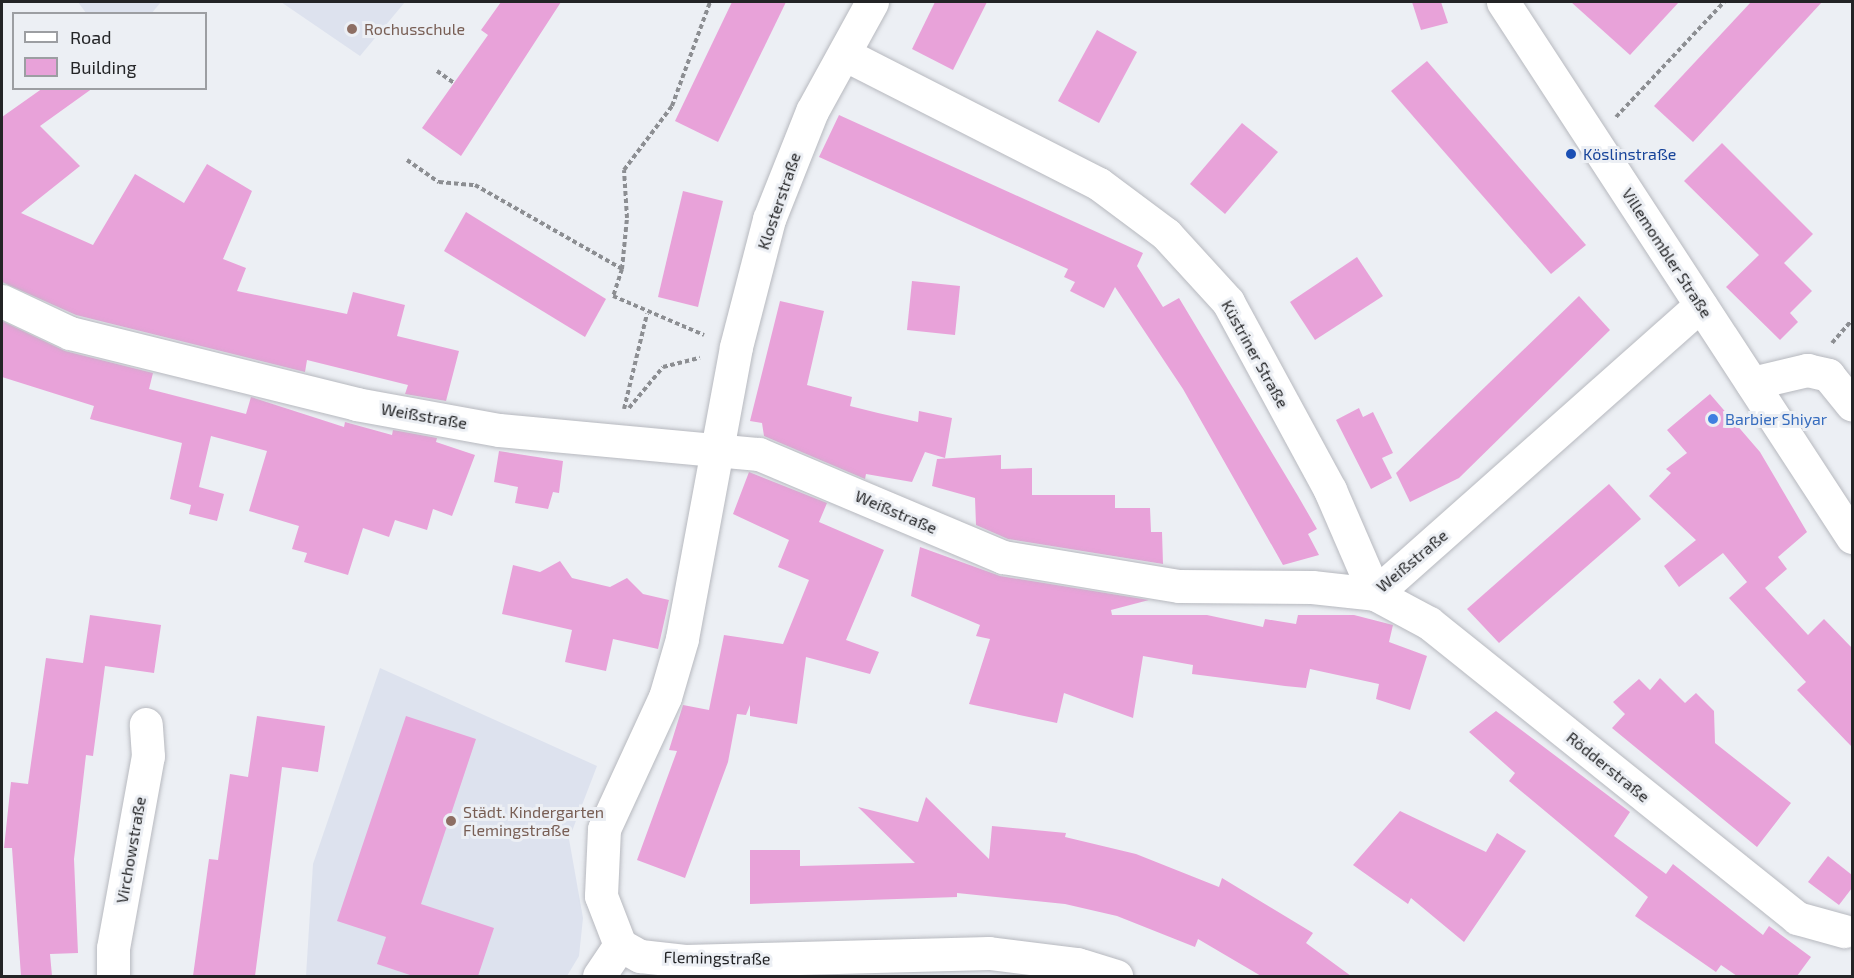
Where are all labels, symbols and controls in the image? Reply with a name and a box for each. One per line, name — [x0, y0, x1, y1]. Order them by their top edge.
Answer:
legend — [12, 12, 207, 90]
place label: Rochusschule — [364, 19, 465, 39]
marker: Rochusschule — [345, 22, 359, 36]
text: Road — [70, 26, 111, 48]
text: Building — [70, 56, 137, 78]
place label: Köslinstraße — [1583, 144, 1676, 164]
marker: Köslinstraße — [1564, 147, 1578, 161]
street label: Klosterstraße — [753, 150, 805, 252]
street label: Villemombler Straße — [1618, 184, 1716, 322]
street label: Küstriner Straße — [1217, 297, 1293, 411]
street label: Weißstraße — [379, 399, 469, 433]
place label: Barbier Shiyar — [1725, 409, 1828, 429]
marker: Barbier Shiyar — [1706, 412, 1720, 426]
street label: Weißstraße — [852, 486, 940, 538]
street label: Weißstraße — [1372, 526, 1452, 596]
street label: Rödderstraße — [1563, 728, 1653, 806]
street label: Virchowstraße — [112, 795, 150, 905]
place label: Städt. Kindergarten Flemingstraße — [463, 802, 604, 840]
marker: Städt. Kindergarten Flemingstraße — [444, 814, 458, 828]
street label: Flemingstraße — [663, 947, 771, 969]

